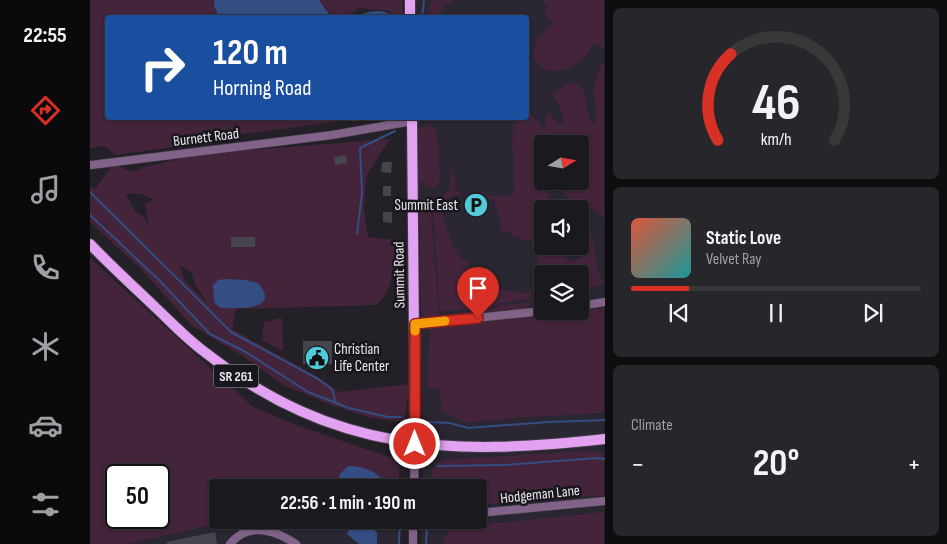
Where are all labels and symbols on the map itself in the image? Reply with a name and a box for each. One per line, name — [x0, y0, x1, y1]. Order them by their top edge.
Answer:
street label: Burnett Road — [172, 124, 240, 151]
north arrow — [534, 135, 589, 190]
parking icon: Summit East — [463, 192, 489, 218]
place label: Summit East — [395, 196, 458, 215]
street label: Summit Road — [389, 241, 410, 309]
pin — [457, 267, 499, 318]
place label: Christian Life Center — [334, 340, 390, 376]
public building icon: Christian Life Center — [304, 345, 330, 371]
road number: SR 261 — [214, 364, 258, 388]
position arrow — [388, 417, 440, 469]
speed limit sign: 50 — [105, 464, 170, 529]
street label: Hodgeman Lane — [499, 481, 581, 508]

